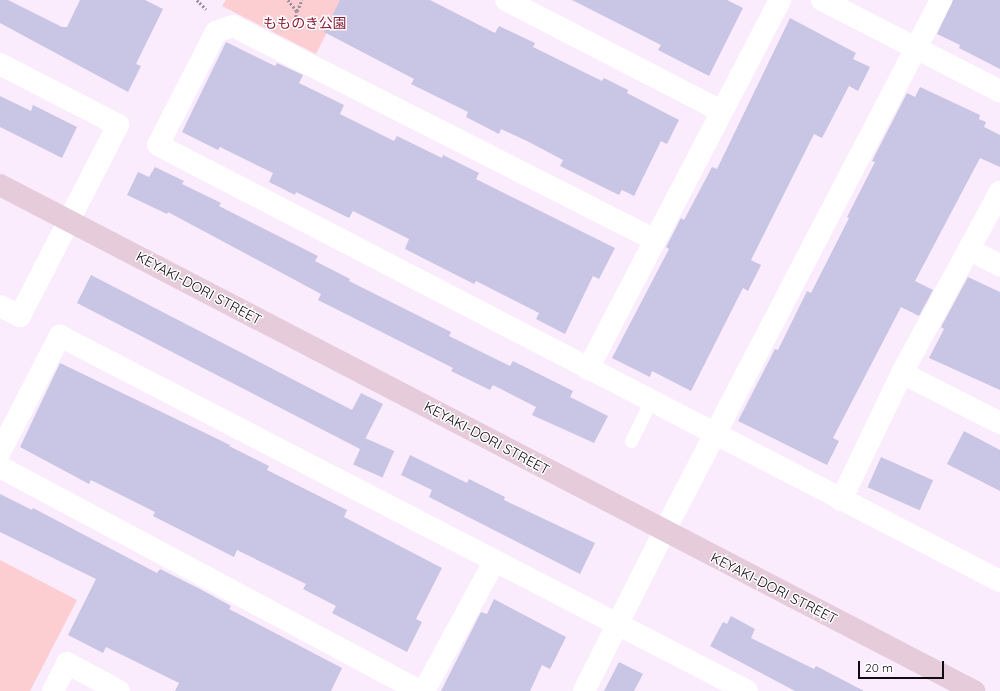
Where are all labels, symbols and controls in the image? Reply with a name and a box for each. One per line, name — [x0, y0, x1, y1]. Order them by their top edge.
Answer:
park label: もものき公園 — [263, 15, 347, 31]
street label: KEYAKI-DORI STREET — [133, 248, 265, 328]
street label: KEYAKI-DORI STREET — [421, 398, 553, 478]
street label: KEYAKI-DORI STREET — [708, 549, 840, 627]
scale bar — [860, 653, 946, 679]
text: 20 m — [865, 660, 893, 675]

